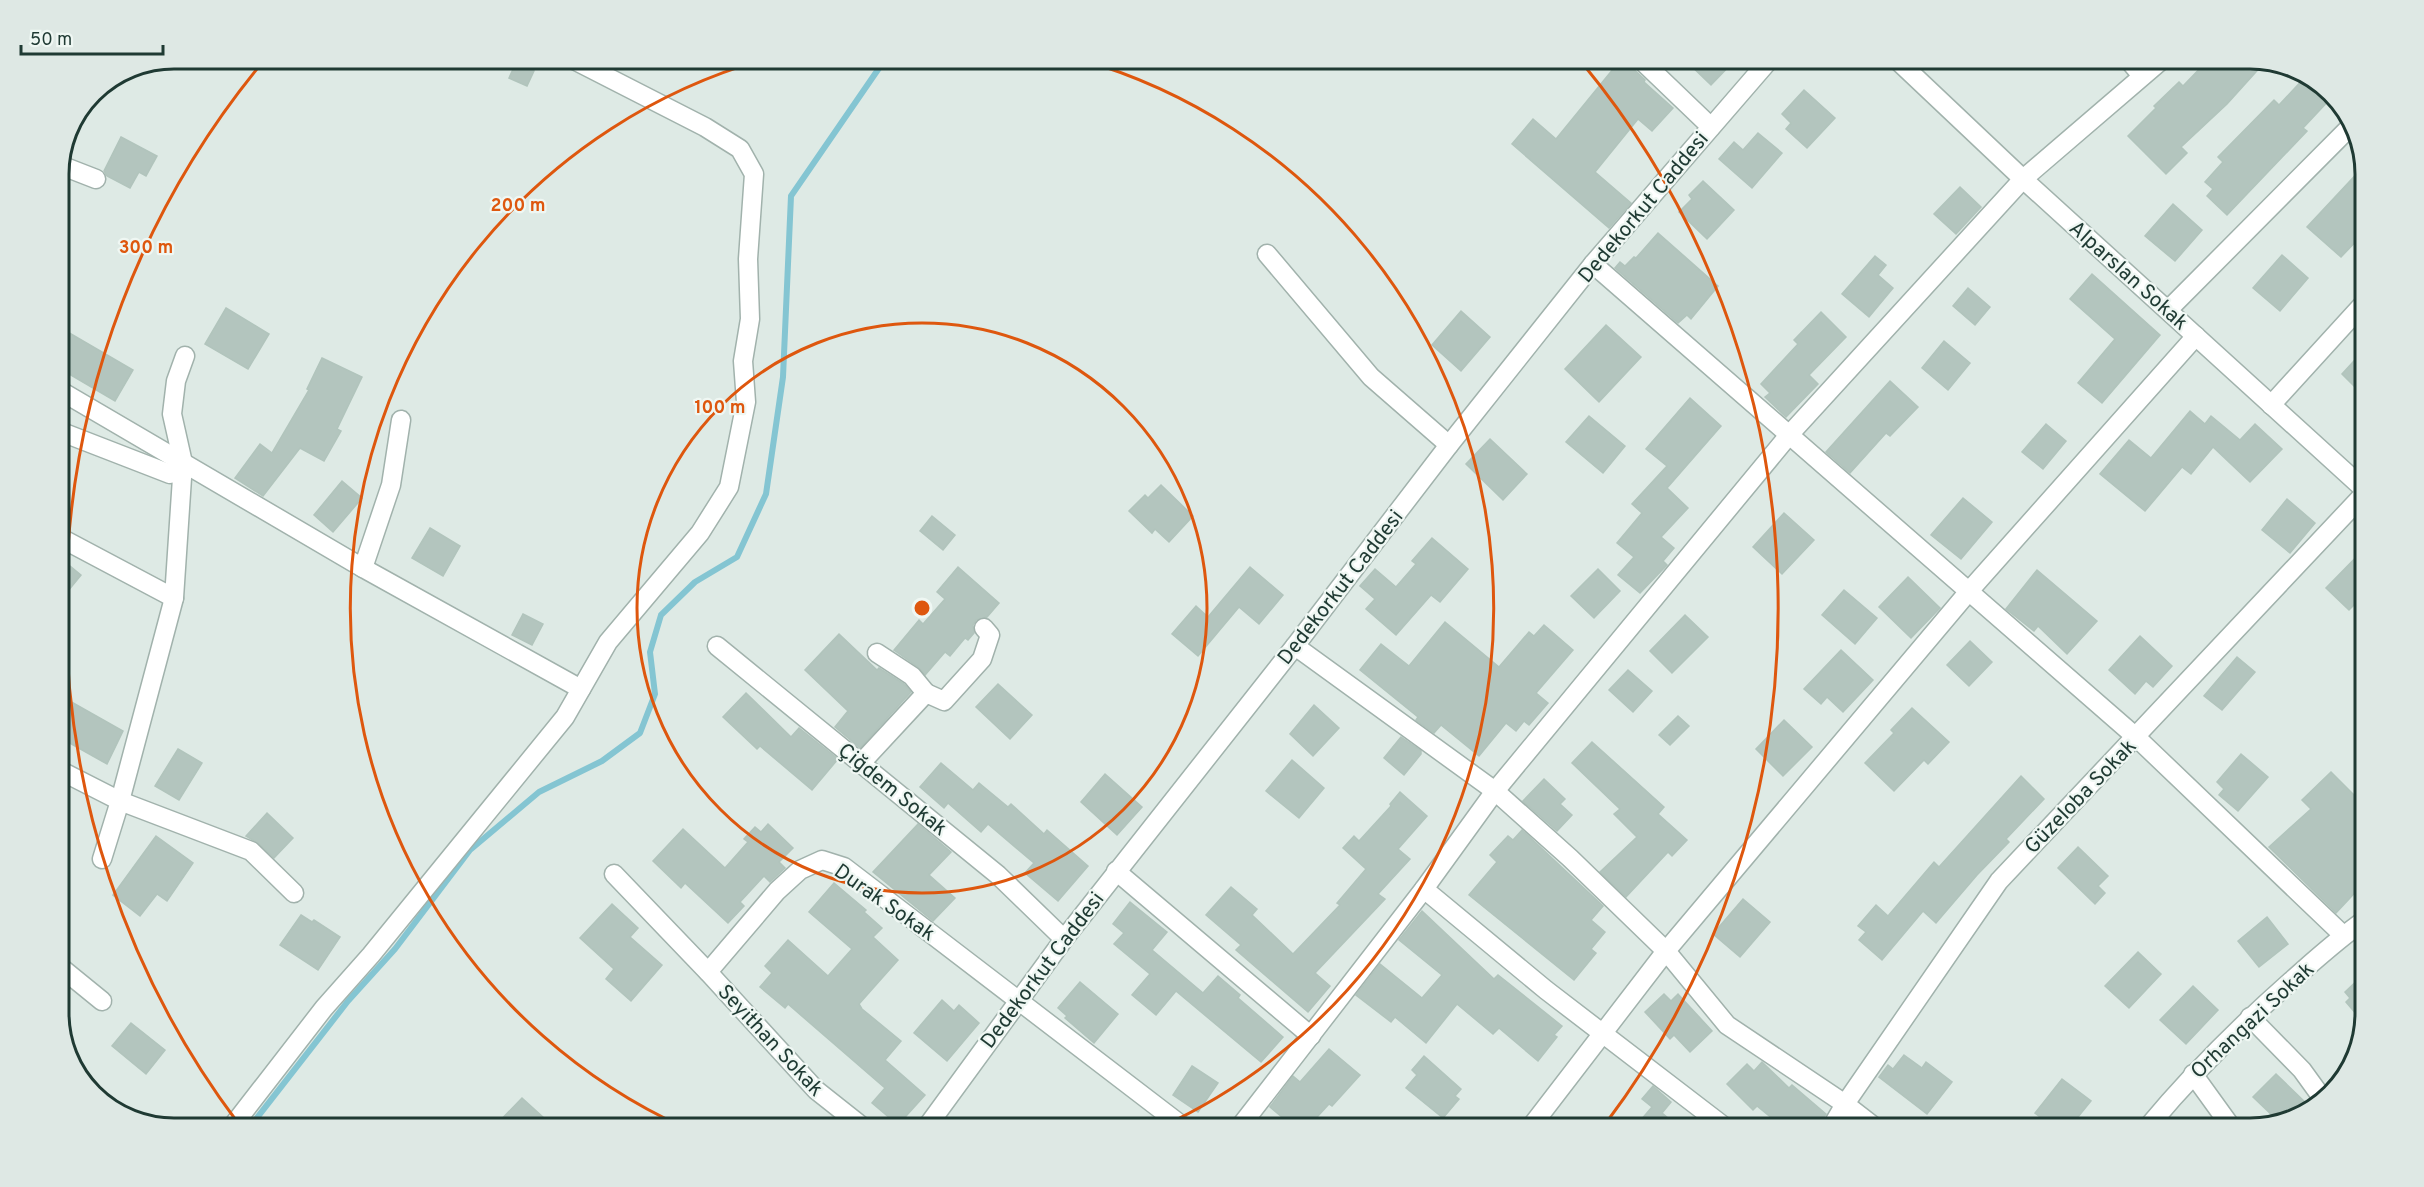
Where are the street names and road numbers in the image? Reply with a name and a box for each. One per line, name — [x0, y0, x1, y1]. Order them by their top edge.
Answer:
street label: Dedekorkut Caddesi — [1573, 127, 1715, 289]
street label: Alparslan Sokak — [2063, 215, 2193, 337]
street label: Dedekorkut Caddesi — [1272, 505, 1410, 671]
street label: Güzeloba Sokak — [2019, 734, 2143, 860]
street label: Çiğdem Sokak — [832, 738, 952, 843]
street label: Durak Sokak — [828, 858, 940, 948]
street label: Dedekorkut Caddesi — [975, 887, 1111, 1055]
street label: Orhangazi Sokak — [2185, 957, 2321, 1085]
street label: Seyithan Sokak — [711, 979, 829, 1103]

